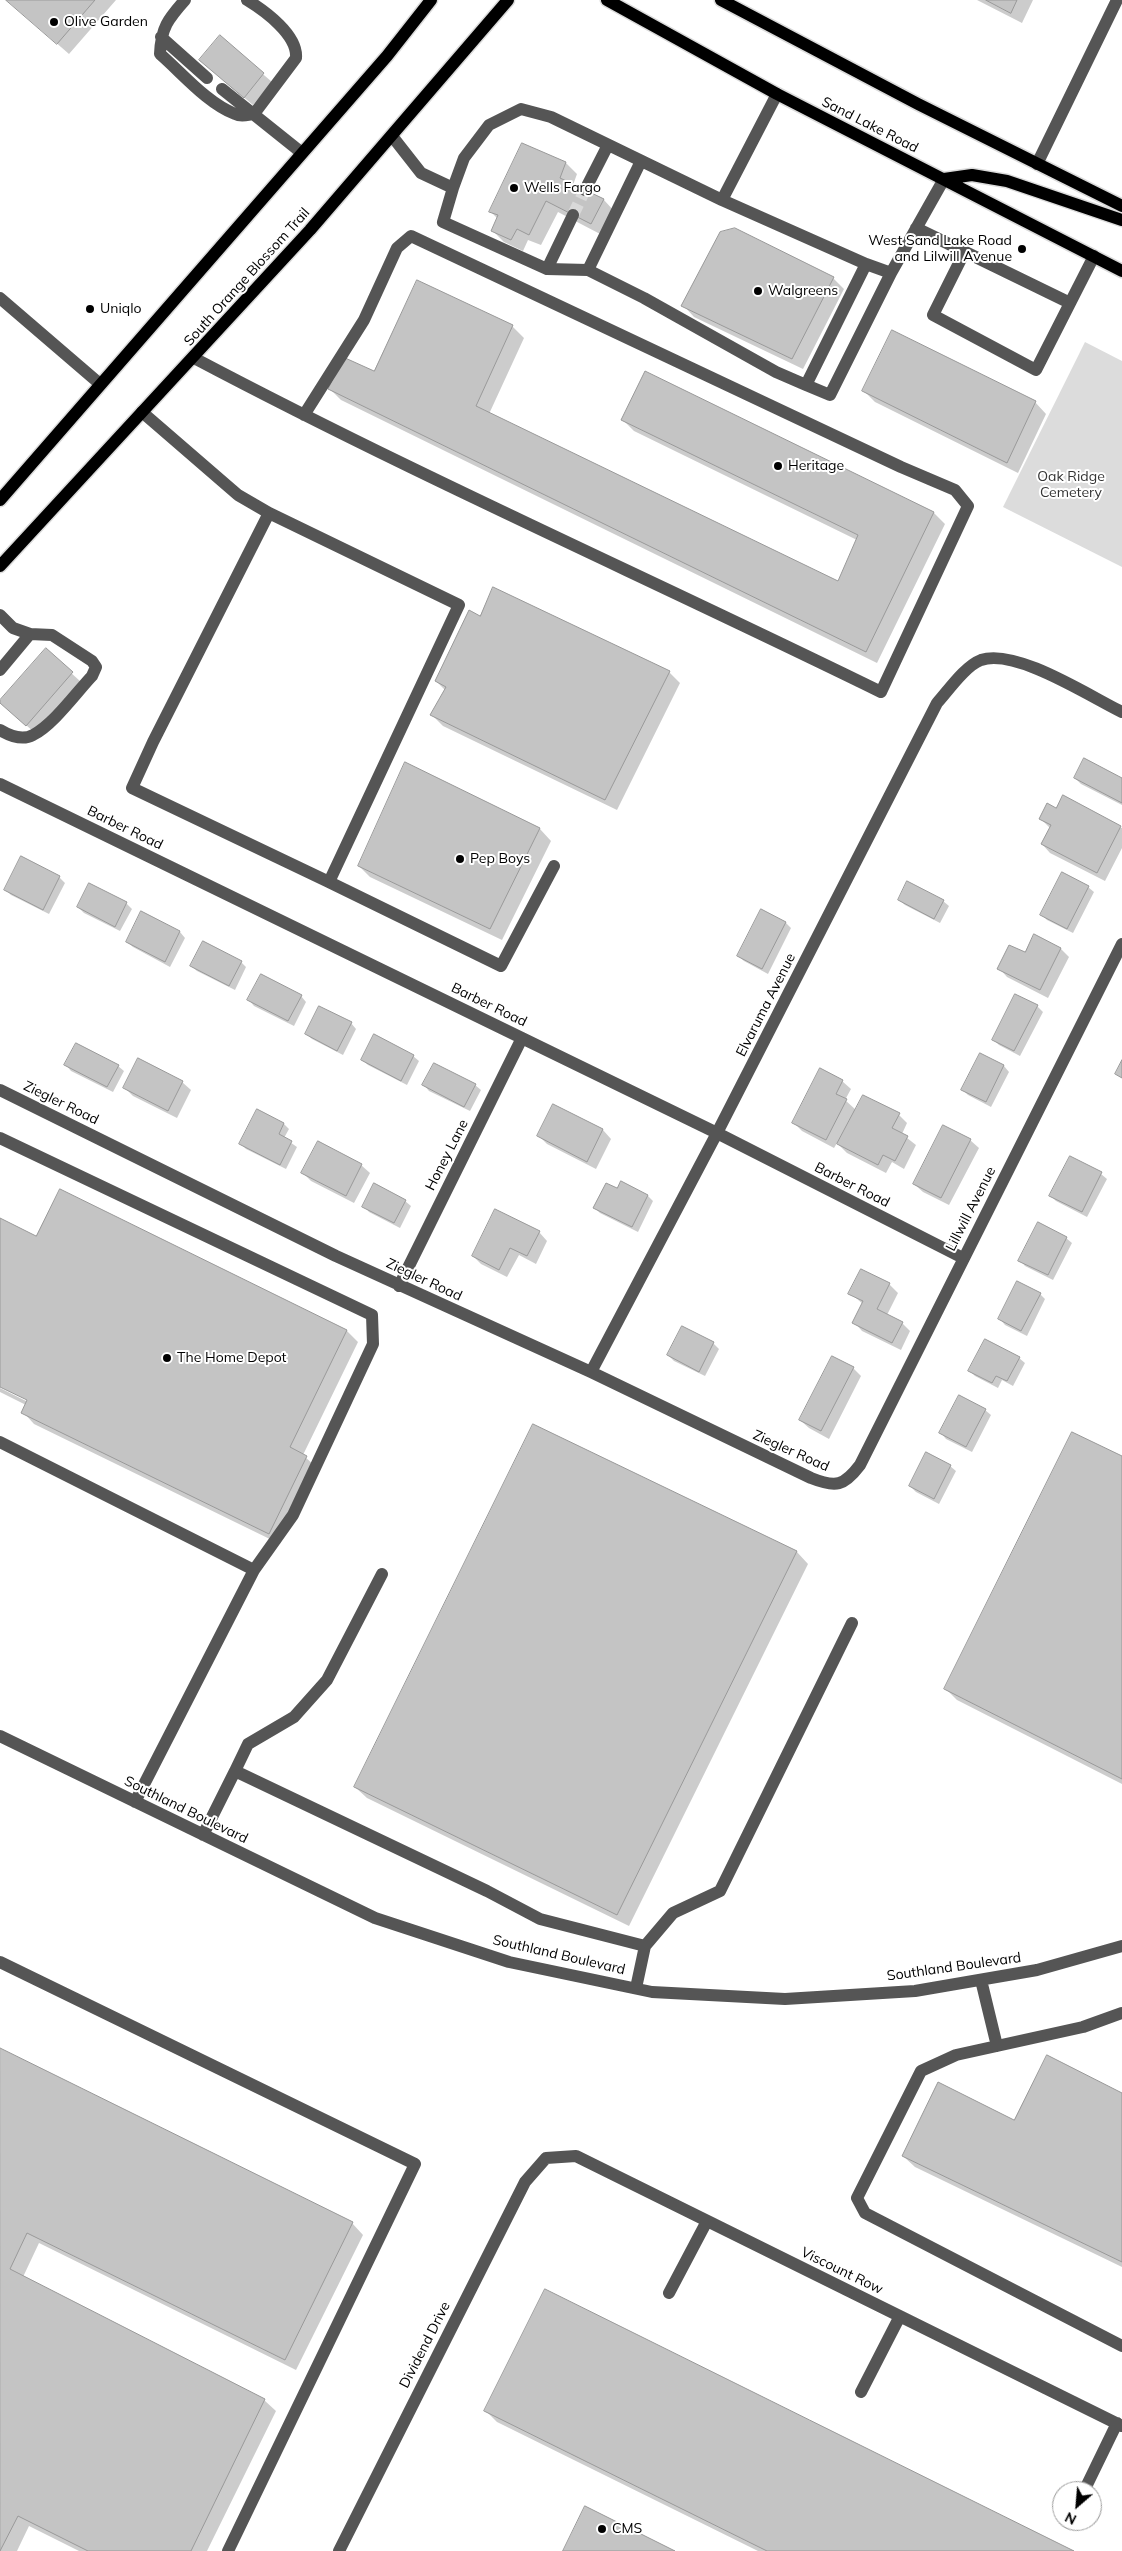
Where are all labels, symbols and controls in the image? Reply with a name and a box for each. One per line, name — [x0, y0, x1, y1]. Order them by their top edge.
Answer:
place label: Olive Garden — [64, 14, 148, 30]
marker: Olive Garden — [48, 16, 60, 28]
street label: Sand Lake Road — [819, 93, 921, 157]
place label: Wells Fargo — [524, 180, 601, 196]
marker: Wells Fargo — [508, 182, 520, 194]
street label: South Orange Blossom Trail — [181, 205, 313, 349]
place label: West Sand Lake Road and Lilwill Avenue — [868, 233, 1012, 266]
marker: West Sand Lake Road and Lilwill Avenue — [1016, 243, 1028, 255]
place label: Walgreens — [768, 283, 838, 299]
marker: Walgreens — [752, 285, 764, 297]
place label: Uniqlo — [100, 301, 141, 317]
marker: Uniqlo — [84, 303, 96, 315]
place label: Heritage — [788, 458, 844, 474]
marker: Heritage — [772, 460, 784, 472]
park label: Oak Ridge Cemetery — [1037, 469, 1105, 502]
street label: Barber Road — [84, 802, 166, 854]
place label: Pep Boys — [470, 851, 530, 867]
marker: Pep Boys — [454, 853, 466, 865]
street label: Elvaruma Avenue — [733, 951, 799, 1059]
street label: Barber Road — [448, 979, 530, 1031]
street label: Ziegler Road — [21, 1078, 101, 1128]
street label: Honey Lane — [422, 1117, 472, 1193]
street label: Barber Road — [812, 1159, 892, 1211]
street label: Lillwill Avenue — [943, 1164, 999, 1254]
street label: Ziegler Road — [383, 1255, 465, 1305]
place label: The Home Depot — [177, 1350, 287, 1366]
marker: The Home Depot — [161, 1352, 173, 1364]
street label: Ziegler Road — [750, 1427, 832, 1475]
street label: Southland Boulevard — [121, 1773, 251, 1847]
street label: Southland Boulevard — [491, 1932, 627, 1978]
street label: Southland Boulevard — [886, 1949, 1022, 1985]
street label: Viscount Row — [798, 2244, 886, 2298]
street label: Dividend Drive — [396, 2299, 454, 2391]
north arrow — [1052, 2481, 1102, 2531]
text: N — [1062, 2508, 1079, 2529]
place label: CMS — [612, 2521, 642, 2537]
marker: CMS — [596, 2523, 608, 2535]

